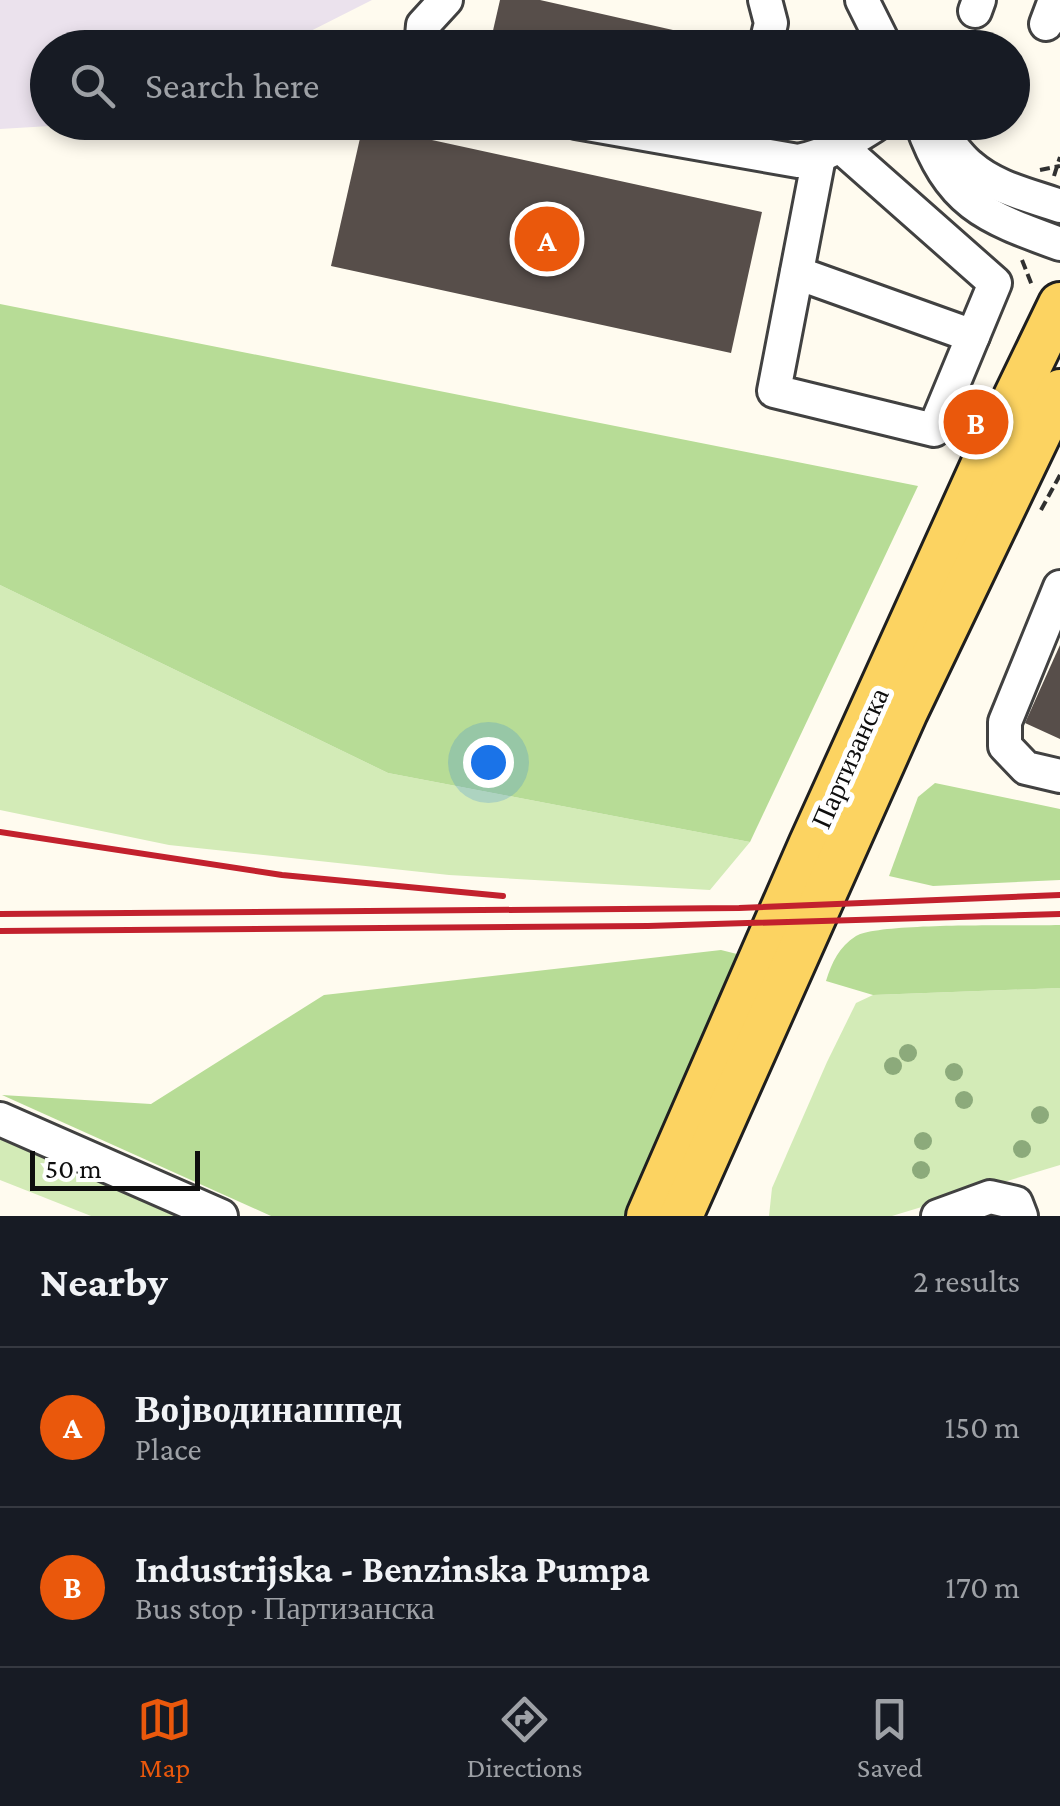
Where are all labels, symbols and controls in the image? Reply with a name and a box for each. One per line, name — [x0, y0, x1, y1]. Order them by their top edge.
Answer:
search box — [30, 30, 1030, 140]
icon: search — [65, 58, 120, 113]
text: Search here — [145, 64, 319, 106]
pin: A — [514, 202, 580, 276]
pin: B — [944, 384, 1008, 460]
street label: Партизанска — [805, 683, 895, 833]
your location — [463, 737, 514, 788]
scale bar — [30, 1146, 200, 1190]
text: 50 m — [45, 1153, 102, 1184]
text: Nearby — [40, 1258, 168, 1305]
text: 2 results — [913, 1263, 1020, 1299]
text: Војводинашпед — [135, 1388, 402, 1430]
text: A — [63, 1409, 82, 1445]
text: 150 m — [944, 1409, 1020, 1445]
text: Place — [135, 1431, 201, 1467]
text: Industrijska - Benzinska Pumpa — [135, 1548, 650, 1590]
text: B — [63, 1569, 82, 1605]
text: 170 m — [945, 1569, 1020, 1605]
text: Bus stop · Партизанска — [135, 1590, 435, 1626]
tab: Map — [137, 1692, 192, 1783]
tab: Directions — [467, 1692, 583, 1783]
tab: Saved — [857, 1692, 923, 1783]

